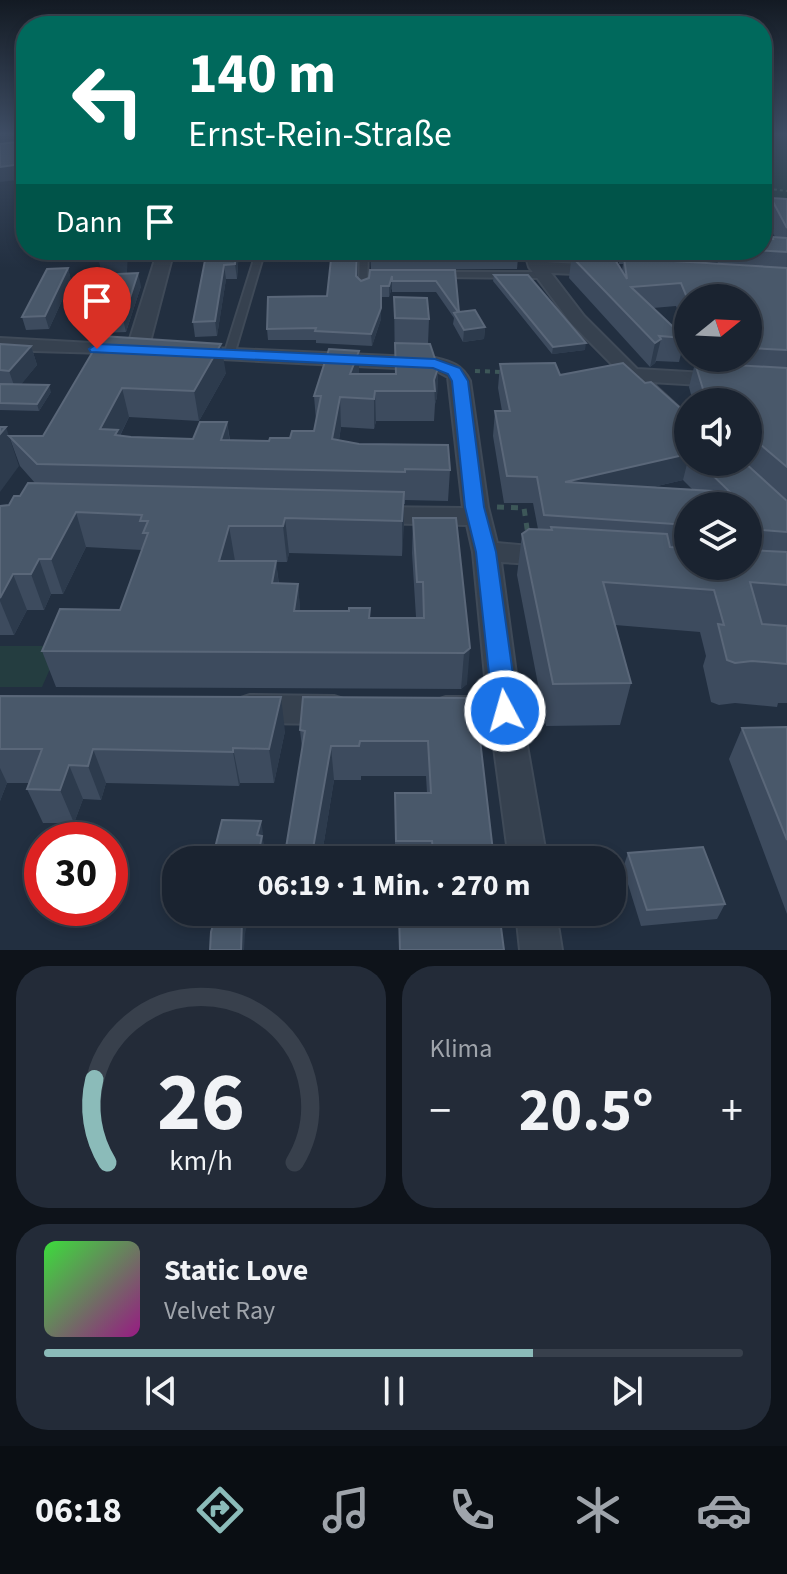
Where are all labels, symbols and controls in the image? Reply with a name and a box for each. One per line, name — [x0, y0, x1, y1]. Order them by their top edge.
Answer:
text: 140 m — [188, 35, 336, 114]
icon: left — [56, 48, 160, 152]
text: Ernst-Rein-Straße — [188, 109, 452, 160]
icon: arrive — [138, 200, 182, 244]
text: Dann — [56, 201, 122, 244]
pin — [63, 267, 131, 349]
icon: arrive — [75, 279, 119, 323]
north arrow — [674, 284, 762, 372]
map controls — [674, 284, 762, 580]
button: sound — [674, 388, 762, 476]
button: layers — [674, 492, 762, 580]
position arrow — [463, 669, 547, 753]
speed limit sign: 30 — [24, 822, 128, 926]
text: 06:19 · 1 Min. · 270 m — [258, 864, 530, 907]
text: Klima — [430, 1030, 492, 1067]
text: 26 — [157, 1044, 245, 1162]
text: 20.5° — [519, 1069, 654, 1154]
text: − — [430, 1080, 451, 1143]
text: + — [721, 1080, 743, 1143]
text: km/h — [169, 1141, 232, 1181]
text: Static Love — [164, 1249, 308, 1292]
text: Velvet Ray — [164, 1292, 275, 1329]
icon: previous — [139, 1369, 183, 1413]
icon: pause — [372, 1369, 416, 1413]
icon: next — [605, 1369, 649, 1413]
icon: directions — [192, 1482, 248, 1538]
icon: music — [318, 1482, 374, 1538]
icon: phone — [444, 1482, 500, 1538]
icon: climate — [570, 1482, 626, 1538]
icon: car — [696, 1482, 752, 1538]
text: 06:18 — [35, 1485, 122, 1536]

